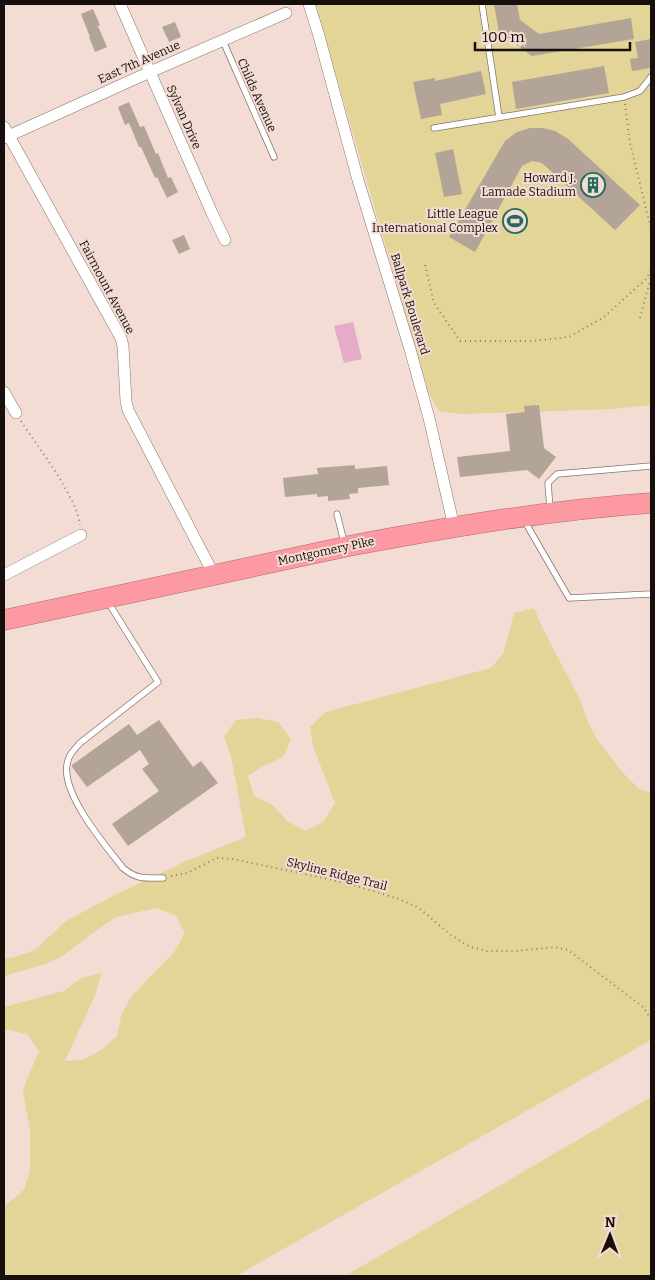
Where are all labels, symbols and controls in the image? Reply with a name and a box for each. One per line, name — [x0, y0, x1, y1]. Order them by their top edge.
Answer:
scale bar — [475, 20, 630, 52]
text: 100 m — [482, 28, 525, 46]
street label: East 7th Avenue — [96, 38, 182, 86]
street label: Childs Avenue — [234, 56, 280, 134]
street label: Sylvan Drive — [164, 83, 204, 151]
place label: Howard J. Lamade Stadium — [481, 171, 577, 199]
building icon: Howard J. Lamade Stadium — [580, 172, 606, 198]
place label: Little League International Complex — [372, 207, 498, 235]
sports icon: Little League International Complex — [502, 208, 528, 234]
street label: Fairmount Avenue — [76, 238, 138, 336]
street label: Ballpark Boulevard — [388, 252, 432, 356]
street label: Montgomery Pike — [276, 534, 376, 568]
street label: Skyline Ridge Trail — [285, 855, 389, 893]
north arrow — [585, 1210, 635, 1260]
text: N — [605, 1214, 616, 1231]

